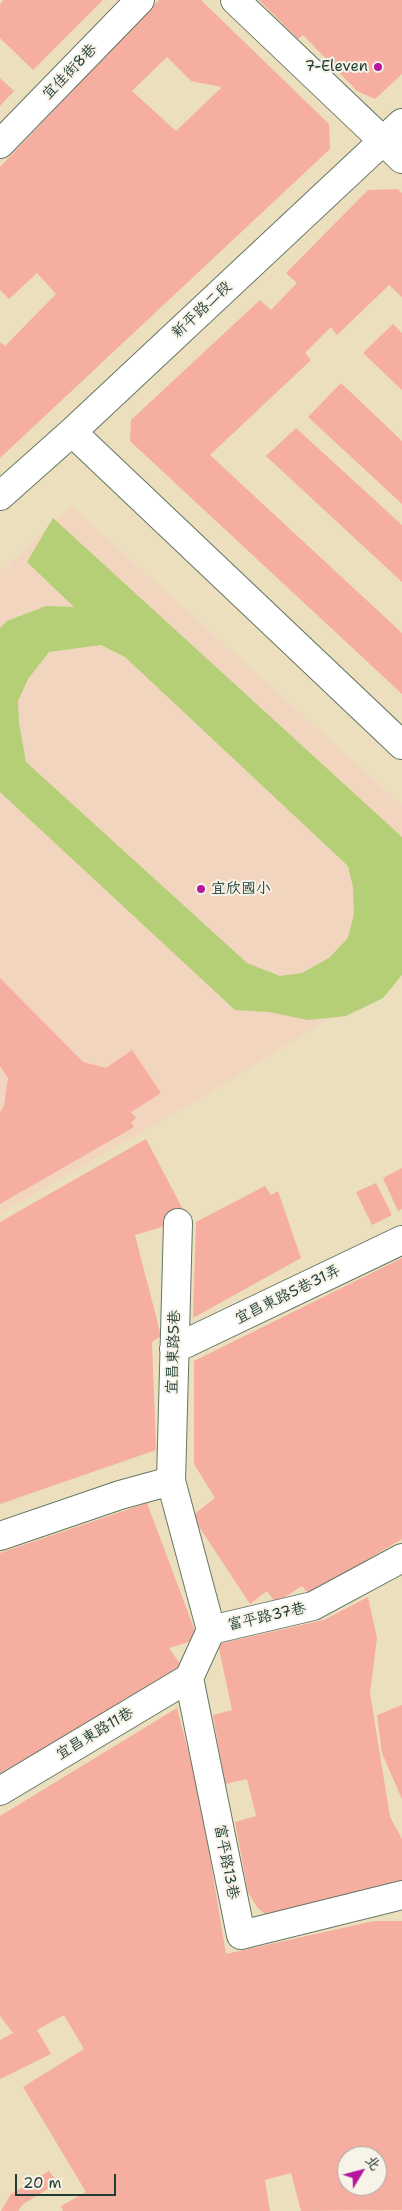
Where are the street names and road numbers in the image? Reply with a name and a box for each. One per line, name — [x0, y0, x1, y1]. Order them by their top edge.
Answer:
street label: 宜佳街8巷 — [39, 40, 101, 104]
street label: 新平路二段 — [168, 278, 236, 342]
street label: 宜昌東路5巷31弄 — [232, 1262, 344, 1328]
street label: 宜昌東路5巷 — [164, 1310, 184, 1394]
street label: 富平路37巷 — [226, 1599, 308, 1635]
street label: 宜昌東路11巷 — [53, 1704, 137, 1764]
street label: 富平路13巷 — [210, 1823, 242, 1901]

